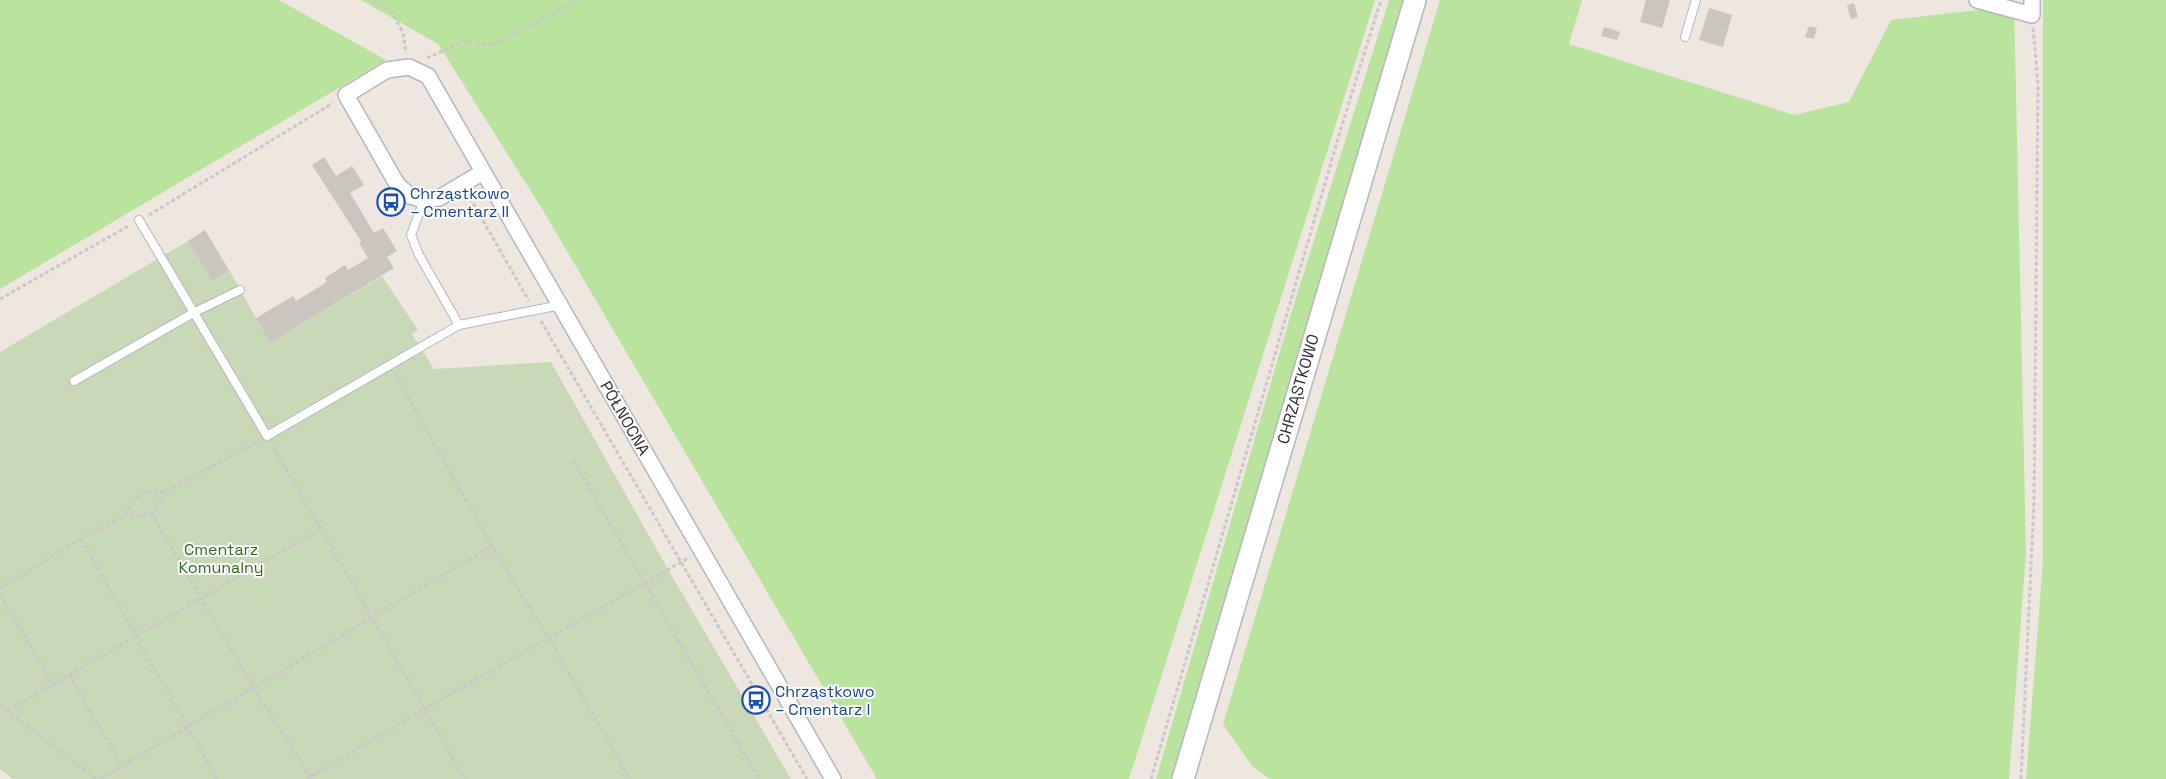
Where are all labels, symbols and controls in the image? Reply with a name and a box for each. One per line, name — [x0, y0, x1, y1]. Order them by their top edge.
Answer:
place label: Chrząstkowo – Cmentarz II — [410, 183, 510, 222]
bus stop icon: Chrząstkowo – Cmentarz II — [376, 187, 406, 217]
street label: CHRZĄSTKOWO — [1272, 332, 1324, 446]
street label: PÓŁNOCNA — [595, 377, 655, 459]
park label: Cmentarz Komunalny — [178, 539, 264, 578]
place label: Chrząstkowo – Cmentarz I — [775, 681, 875, 720]
bus stop icon: Chrząstkowo – Cmentarz I — [741, 685, 771, 715]

